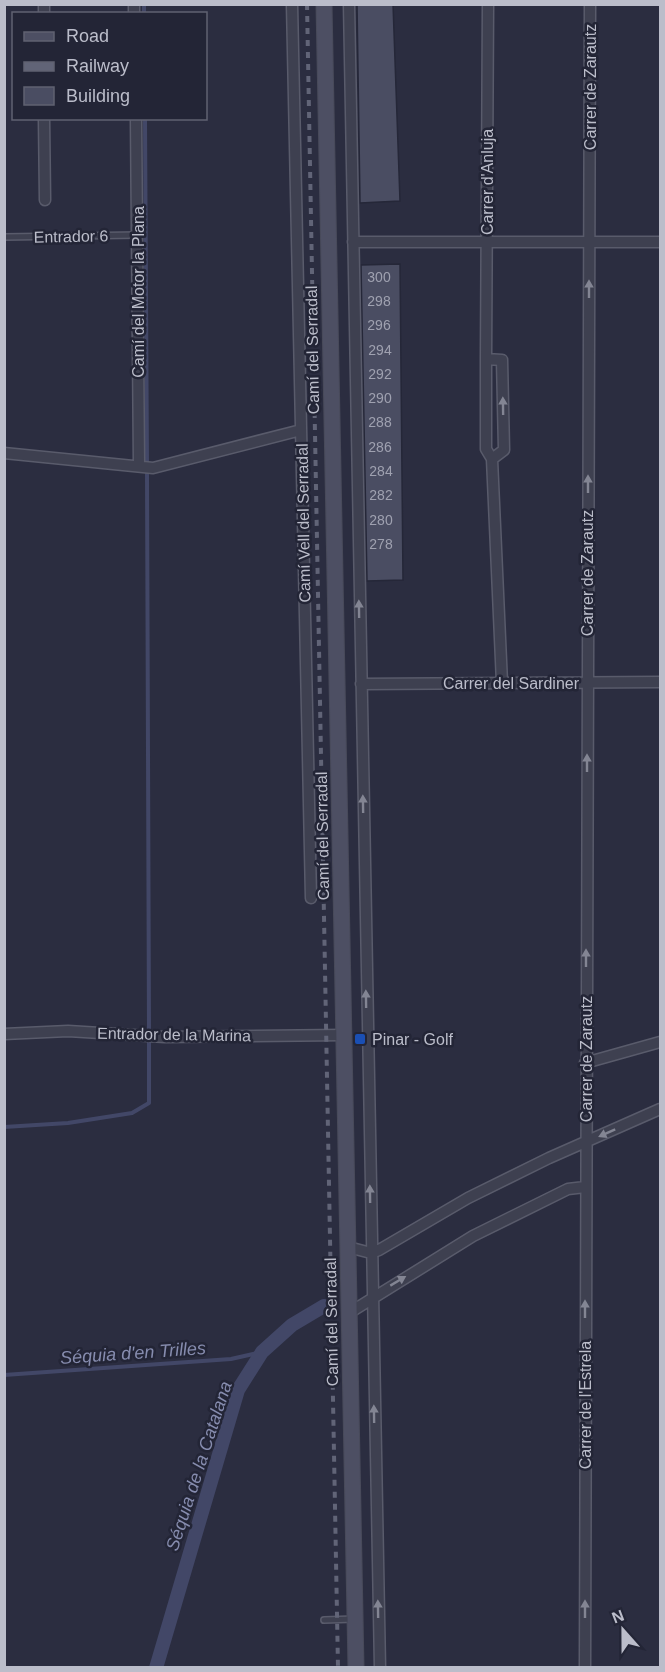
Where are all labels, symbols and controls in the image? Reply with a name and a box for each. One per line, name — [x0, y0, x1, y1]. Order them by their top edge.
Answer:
legend — [12, 12, 207, 120]
street label: Carrer de Zarautz — [582, 24, 599, 150]
text: Road — [66, 26, 109, 46]
text: Railway — [66, 56, 129, 76]
text: Building — [66, 86, 130, 106]
street label: Carrer d'Anluja — [479, 129, 496, 235]
street label: Camí del Motor la Plana — [130, 206, 147, 378]
street label: Entrador 6 — [34, 227, 109, 246]
house number: 300 — [367, 269, 391, 285]
one-way arrow — [584, 279, 594, 298]
street label: Camí del Serradal — [303, 285, 322, 415]
house number: 298 — [367, 293, 391, 309]
house number: 296 — [367, 317, 391, 333]
house number: 294 — [368, 342, 392, 358]
house number: 292 — [368, 366, 392, 382]
house number: 290 — [368, 390, 392, 406]
one-way arrow — [499, 397, 508, 416]
house number: 288 — [368, 414, 392, 430]
house number: 286 — [368, 439, 392, 455]
street label: Camí Vell del Serradal — [294, 443, 313, 603]
house number: 284 — [369, 463, 393, 479]
one-way arrow — [583, 474, 593, 493]
house number: 282 — [369, 487, 393, 503]
street label: Carrer de Zarautz — [579, 510, 596, 636]
house number: 280 — [369, 512, 393, 528]
house number: 278 — [369, 536, 393, 552]
one-way arrow — [354, 600, 364, 619]
street label: Carrer del Sardiner — [443, 675, 580, 692]
one-way arrow — [582, 753, 592, 772]
street label: Camí del Serradal — [313, 771, 332, 901]
one-way arrow — [358, 795, 368, 814]
one-way arrow — [581, 948, 591, 967]
one-way arrow — [361, 990, 371, 1009]
street label: Carrer de Zarautz — [578, 996, 595, 1122]
street label: Entrador de la Marina — [97, 1025, 251, 1044]
place label: Pinar - Golf — [372, 1031, 453, 1048]
marker: Pinar - Golf — [353, 1032, 367, 1046]
one-way arrow — [599, 1128, 616, 1137]
one-way arrow — [365, 1185, 374, 1204]
street label: Camí del Serradal — [322, 1257, 341, 1387]
one-way arrow — [390, 1276, 407, 1287]
one-way arrow — [580, 1300, 590, 1319]
water label: Séquia d'en Trilles — [59, 1338, 207, 1368]
street label: Carrer de l'Estrela — [577, 1341, 594, 1469]
water label: Séquia de la Catalana — [162, 1379, 236, 1553]
one-way arrow — [369, 1405, 379, 1424]
one-way arrow — [374, 1600, 383, 1619]
one-way arrow — [580, 1600, 590, 1619]
north arrow — [593, 1600, 653, 1660]
text: N — [609, 1606, 626, 1626]

